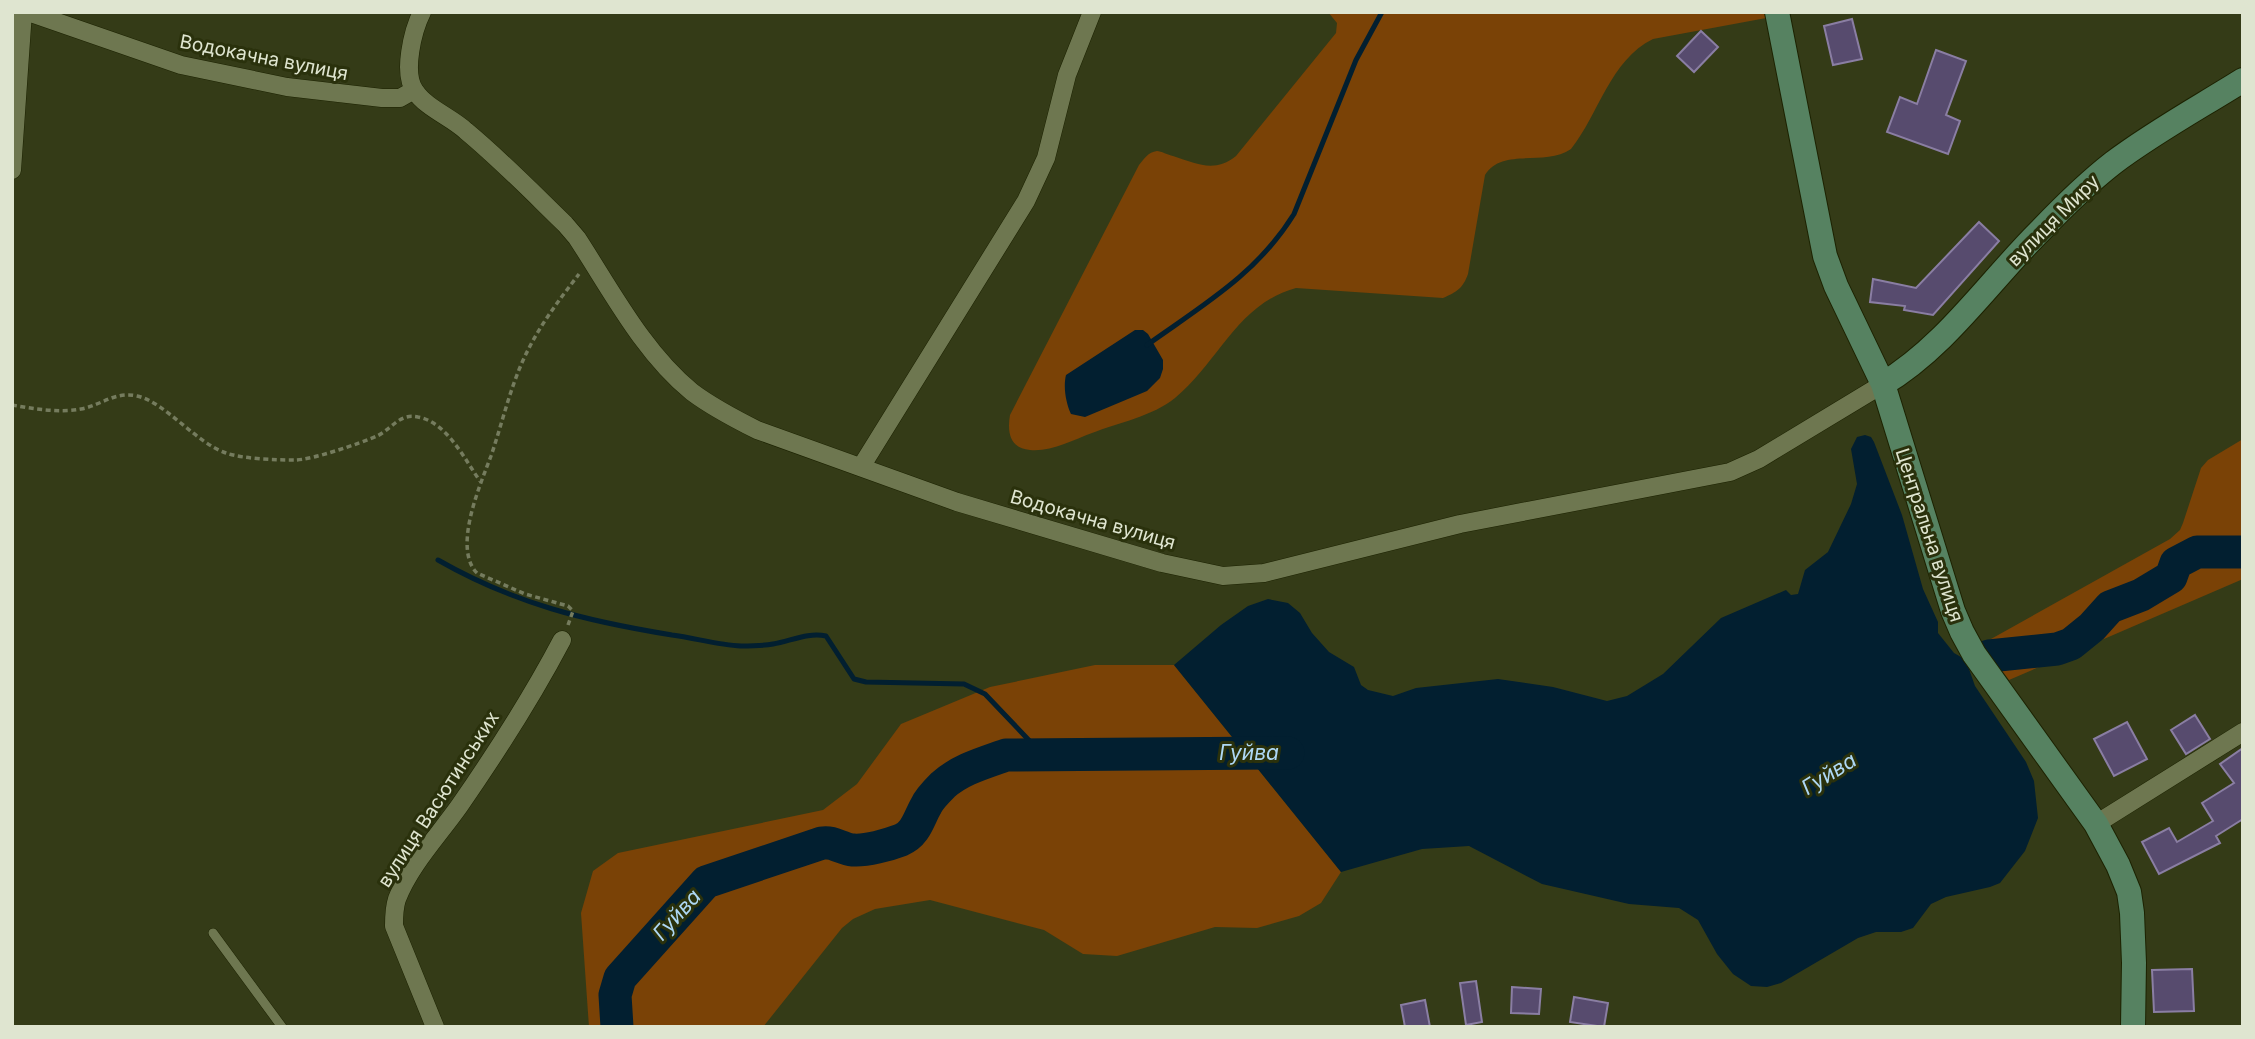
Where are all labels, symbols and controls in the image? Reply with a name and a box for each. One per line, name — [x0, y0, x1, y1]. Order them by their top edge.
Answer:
street label: Водокачна вулиця — [178, 30, 350, 85]
street label: вулиця Миру — [2003, 169, 2104, 271]
street label: Центральна вулиця — [1891, 446, 1968, 625]
street label: Водокачна вулиця — [1008, 485, 1178, 554]
street label: вулиця Васютинських — [373, 707, 504, 891]
water label: Гуйва — [1219, 740, 1279, 765]
water label: Гуйва — [1797, 747, 1861, 800]
water label: Гуйва — [647, 884, 706, 945]

